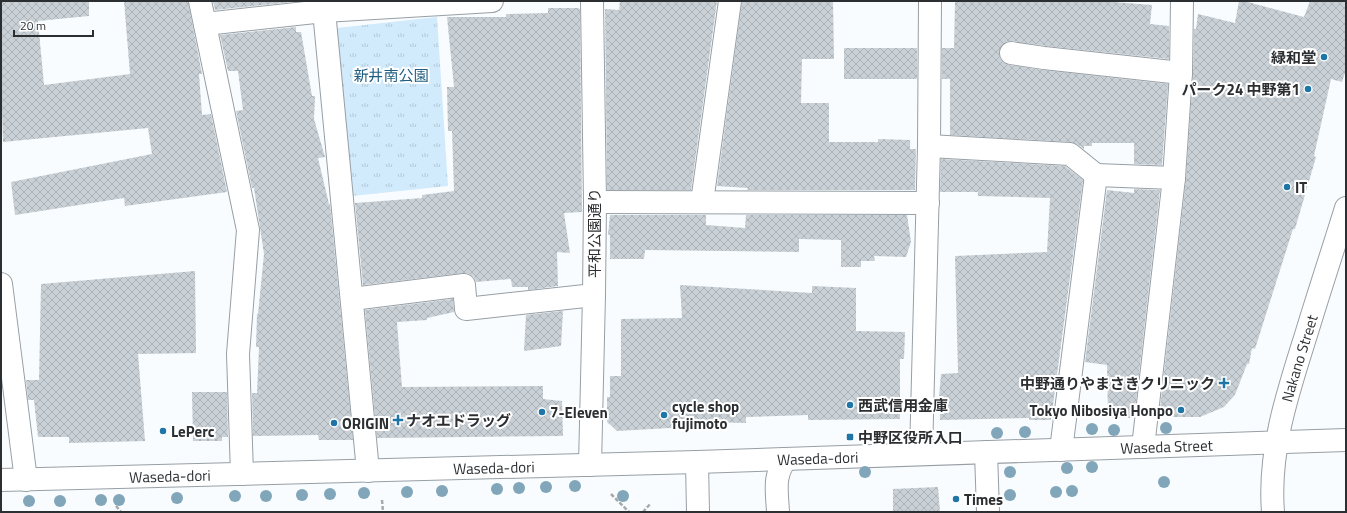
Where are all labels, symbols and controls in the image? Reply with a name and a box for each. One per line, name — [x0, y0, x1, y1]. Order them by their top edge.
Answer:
scale bar — [14, 12, 93, 38]
text: 20 m — [20, 16, 46, 35]
place label: 緑和堂 — [1271, 46, 1316, 69]
marker: 緑和堂 — [1319, 52, 1329, 62]
park label: 新井南公園 — [353, 64, 429, 87]
place label: パーク24 中野第1 — [1181, 78, 1300, 101]
marker: パーク24 中野第1 — [1303, 84, 1313, 94]
place label: IT — [1295, 176, 1307, 199]
marker: IT — [1282, 182, 1292, 192]
street label: 平和公園通り — [583, 188, 606, 278]
street label: Nakano Street — [1275, 311, 1323, 404]
place label: 中野通りやまさきクリニック — [1020, 372, 1215, 395]
marker: 中野通りやまさきクリニック — [1218, 377, 1230, 389]
place label: 西武信用金庫 — [858, 394, 948, 417]
place label: cycle shop fujimoto — [672, 395, 739, 435]
place label: Tokyo Nibosiya Honpo — [1030, 399, 1173, 422]
marker: 西武信用金庫 — [845, 400, 855, 410]
place label: 7-Eleven — [550, 401, 608, 424]
marker: Tokyo Nibosiya Honpo — [1176, 405, 1186, 415]
marker: 7-Eleven — [537, 407, 547, 417]
place label: ナオエドラッグ — [406, 409, 511, 432]
marker: cycle shop fujimoto — [659, 410, 669, 420]
place label: ORIGIN — [342, 412, 389, 435]
marker: ナオエドラッグ — [393, 415, 403, 425]
marker: ORIGIN — [329, 418, 339, 428]
place label: LePerc — [171, 420, 215, 443]
marker: LePerc — [158, 426, 168, 436]
place label: 中野区役所入口 — [858, 426, 963, 449]
marker: 中野区役所入口 — [845, 432, 855, 442]
street label: Waseda Street — [1120, 433, 1214, 459]
street label: Waseda-dori — [777, 445, 859, 471]
street label: Waseda-dori — [453, 455, 535, 480]
street label: Waseda-dori — [129, 463, 211, 488]
place label: Times — [964, 488, 1003, 511]
marker: Times — [951, 494, 961, 504]

